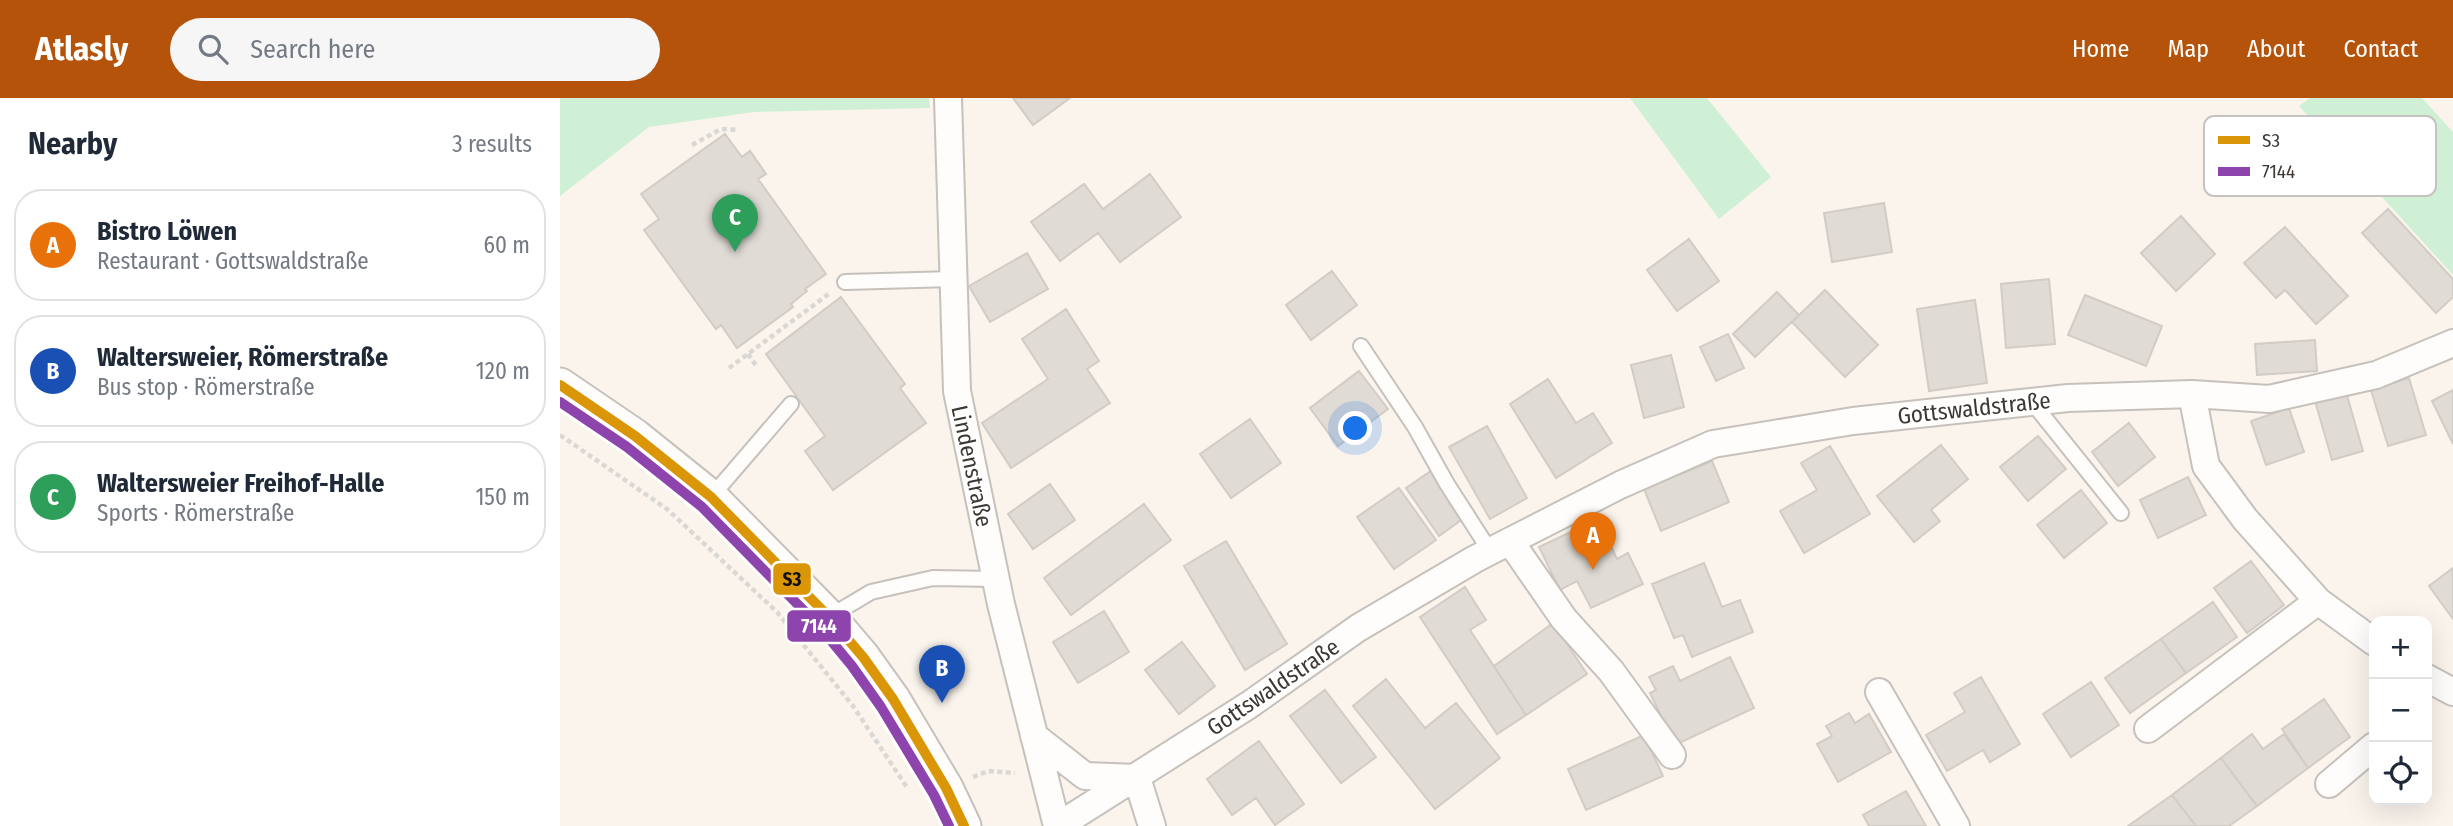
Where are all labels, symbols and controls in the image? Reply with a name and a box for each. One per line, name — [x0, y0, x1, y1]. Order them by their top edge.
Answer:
search box — [170, 18, 660, 81]
text: Atlasly — [35, 29, 128, 69]
icon: search — [194, 30, 232, 68]
text: Search here — [250, 34, 375, 65]
text: Home — [2072, 35, 2129, 63]
text: Map — [2167, 35, 2209, 63]
text: About — [2247, 35, 2305, 63]
text: Contact — [2343, 35, 2418, 63]
legend — [2204, 116, 2436, 196]
text: Nearby — [28, 126, 117, 162]
text: S3 — [2262, 129, 2280, 152]
text: 3 results — [452, 130, 532, 158]
text: 7144 — [2262, 160, 2295, 183]
pin: C — [712, 194, 758, 252]
text: Bistro Löwen — [97, 216, 237, 247]
text: A — [47, 231, 59, 259]
text: 60 m — [484, 231, 530, 259]
text: Restaurant · Gottswaldstraße — [97, 247, 369, 275]
text: Waltersweier, Römerstraße — [97, 342, 388, 373]
text: B — [47, 357, 59, 385]
text: 120 m — [476, 357, 530, 385]
text: Bus stop · Römerstraße — [97, 373, 315, 401]
street label: Gottswaldstraße — [1896, 386, 2052, 430]
street label: Lindenstraße — [945, 403, 999, 529]
your location — [1338, 411, 1372, 445]
text: Waltersweier Freihof-Halle — [97, 468, 384, 499]
text: C — [47, 483, 59, 511]
text: 150 m — [475, 483, 530, 511]
text: Sports · Römerstraße — [97, 499, 294, 527]
pin: A — [1570, 512, 1616, 570]
line badge: S3 — [772, 562, 812, 596]
text: S3 — [783, 568, 801, 591]
line badge: 7144 — [786, 609, 852, 643]
text: 7144 — [801, 615, 837, 638]
map controls — [2369, 616, 2432, 805]
button: + — [2369, 616, 2432, 679]
street label: Gottswaldstraße — [1201, 632, 1345, 742]
pin: B — [919, 645, 965, 703]
button: − — [2369, 679, 2432, 742]
button: locate — [2369, 742, 2432, 805]

